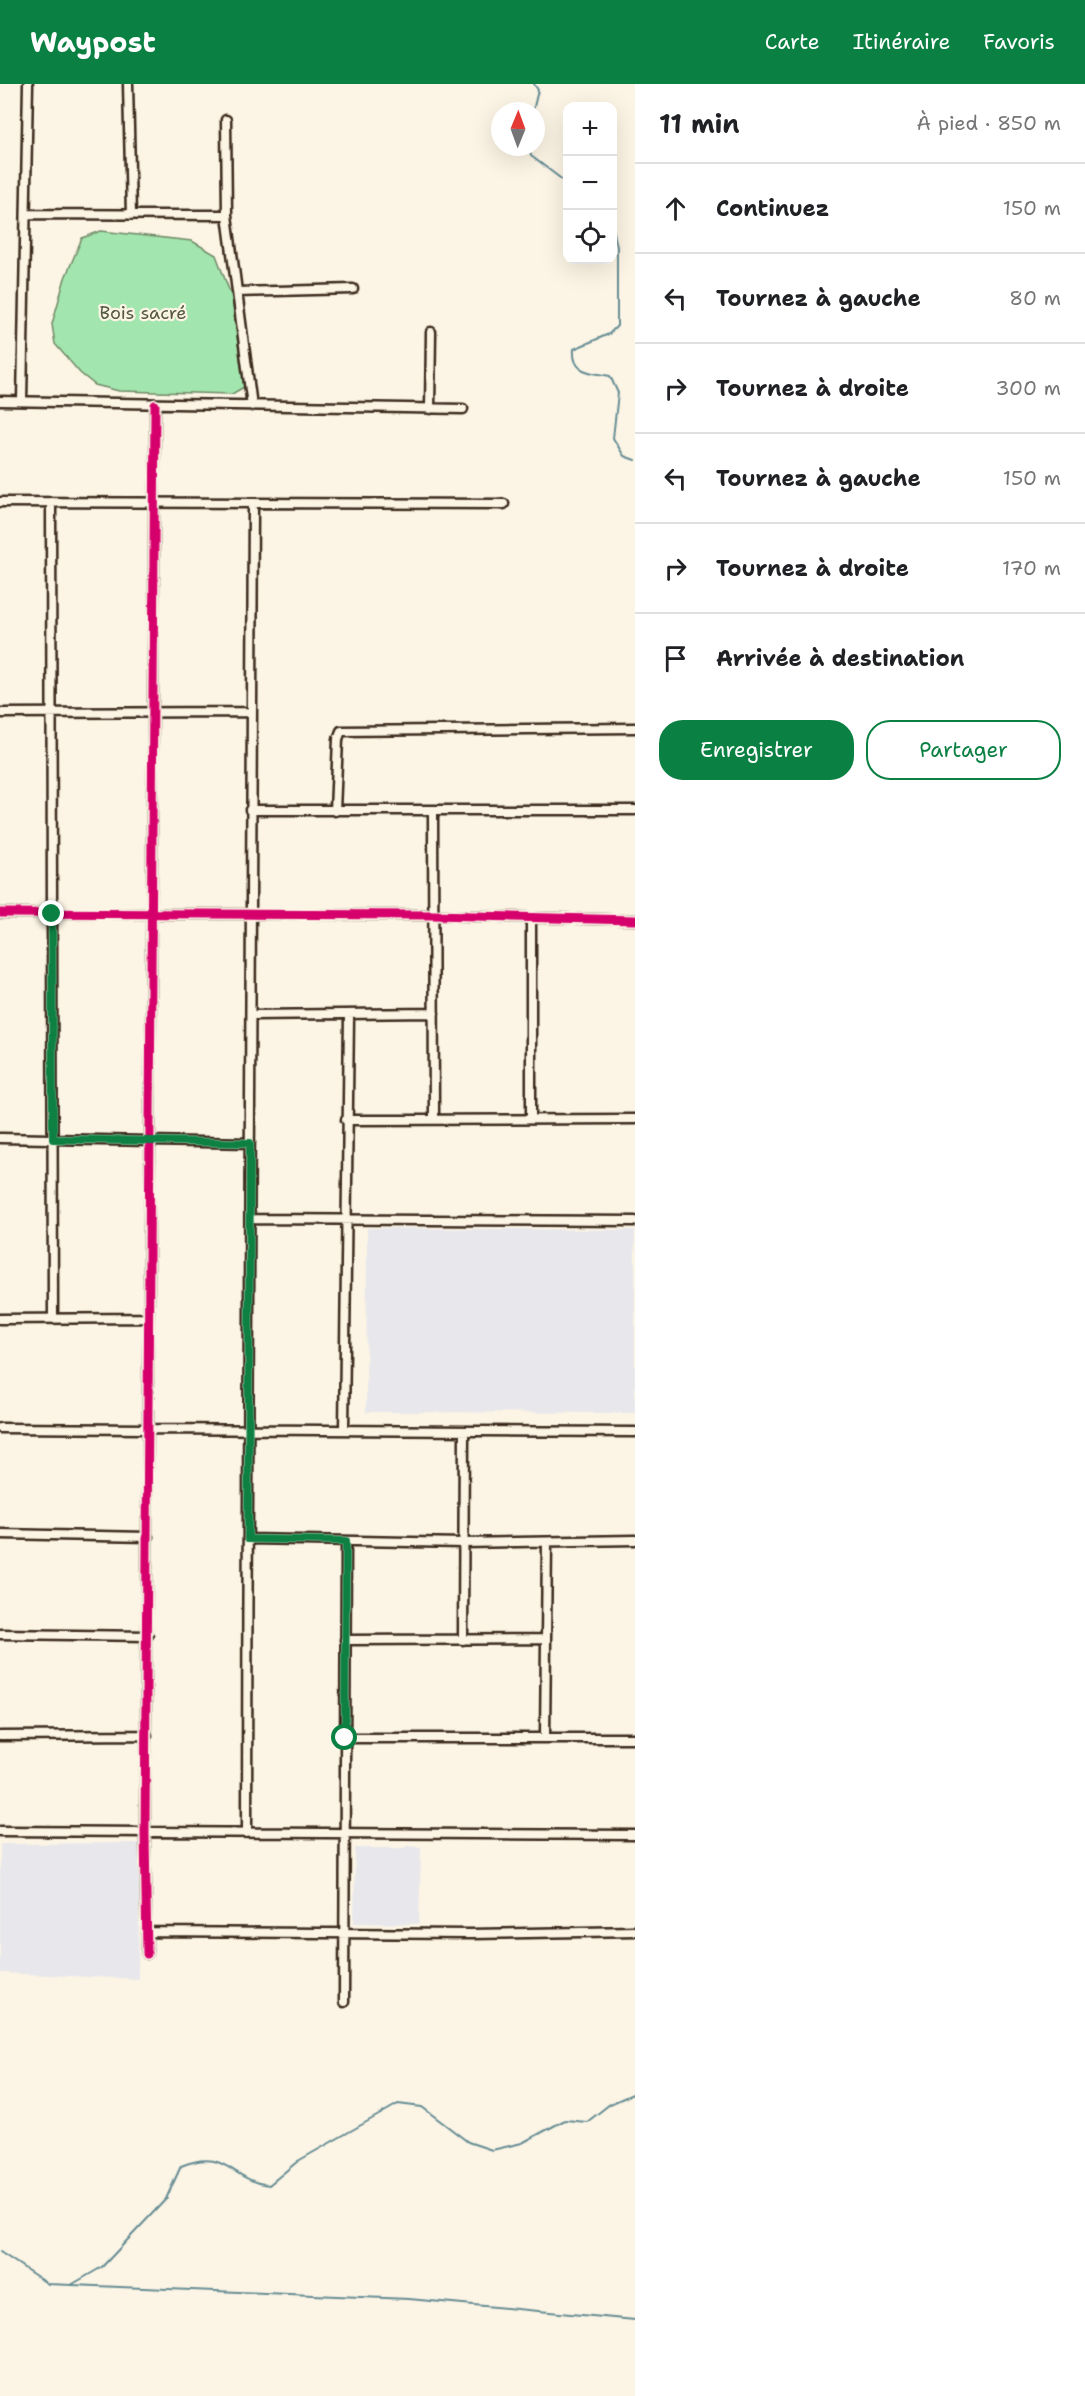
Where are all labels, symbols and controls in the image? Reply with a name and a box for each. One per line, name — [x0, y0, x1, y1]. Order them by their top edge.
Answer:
text: Waypost — [30, 23, 156, 61]
text: Carte — [765, 28, 820, 56]
text: Itinéraire — [853, 28, 950, 56]
text: Favoris — [983, 28, 1055, 56]
north arrow — [491, 102, 545, 156]
map controls — [563, 102, 617, 264]
button: + — [563, 102, 617, 156]
text: 11 min — [659, 106, 740, 141]
text: À pied · 850 m — [917, 110, 1061, 136]
button: − — [563, 156, 617, 210]
icon: ahead — [659, 192, 692, 225]
text: Continuez — [716, 194, 829, 223]
text: 150 m — [1003, 195, 1061, 221]
button: locate — [563, 210, 617, 264]
icon: left — [659, 282, 692, 315]
text: Tournez à gauche — [716, 284, 921, 313]
text: 80 m — [1009, 285, 1061, 311]
park label: Bois sacré — [99, 301, 187, 325]
icon: right — [659, 372, 692, 405]
text: Tournez à droite — [716, 374, 909, 403]
text: 300 m — [995, 375, 1061, 401]
icon: left — [659, 462, 692, 495]
text: Tournez à gauche — [716, 464, 921, 493]
text: 150 m — [1003, 465, 1061, 491]
icon: right — [659, 552, 692, 585]
text: Tournez à droite — [716, 554, 909, 583]
text: 170 m — [1002, 555, 1061, 581]
icon: arrive — [659, 642, 692, 675]
text: Arrivée à destination — [716, 644, 964, 673]
button: Enregistrer — [659, 720, 854, 780]
button: Partager — [866, 720, 1061, 780]
route end — [38, 900, 64, 926]
route start — [331, 1724, 357, 1750]

